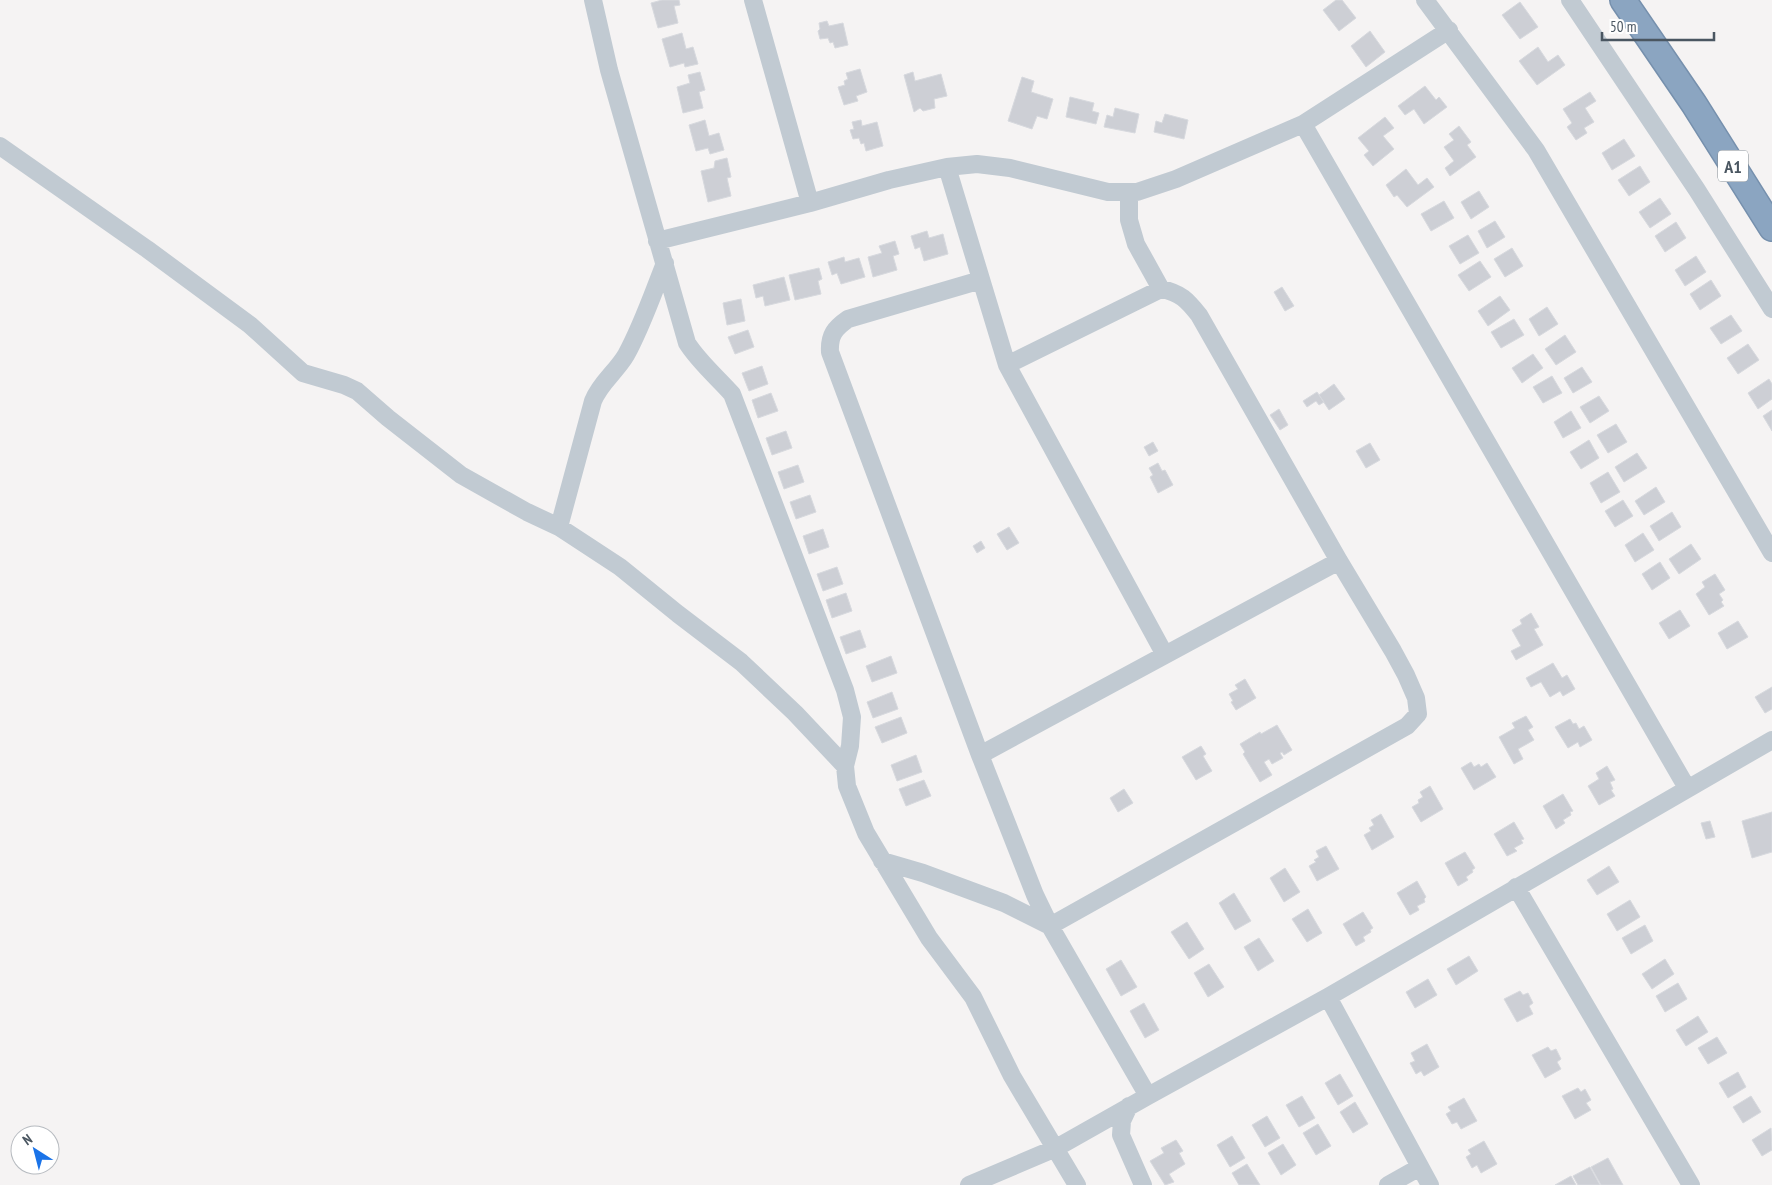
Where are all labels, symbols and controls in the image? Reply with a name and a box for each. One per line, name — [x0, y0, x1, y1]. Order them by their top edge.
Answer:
scale bar — [1602, 10, 1714, 42]
text: 50 m — [1610, 17, 1636, 36]
road number: A1 — [1718, 150, 1748, 182]
north arrow — [10, 1125, 60, 1175]
text: N — [19, 1130, 36, 1149]

